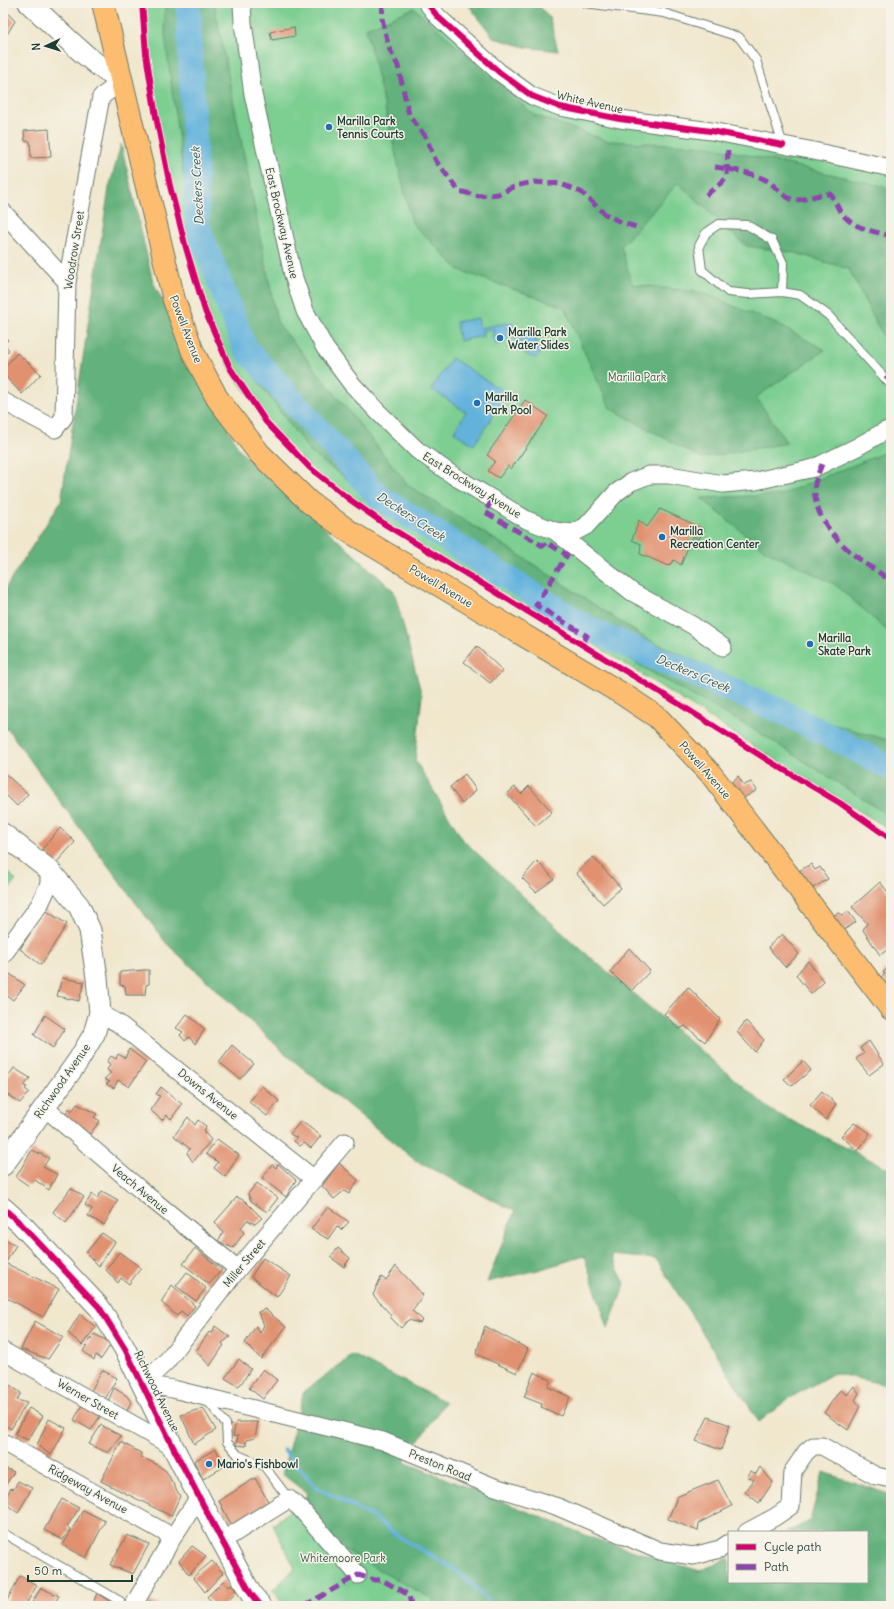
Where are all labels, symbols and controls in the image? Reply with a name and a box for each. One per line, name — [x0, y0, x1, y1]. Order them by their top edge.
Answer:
north arrow — [26, 26, 66, 66]
text: N — [29, 42, 43, 51]
street label: White Avenue — [555, 88, 625, 116]
place label: Marilla Park Tennis Courts — [337, 114, 404, 141]
marker: Marilla Park Tennis Courts — [324, 122, 334, 132]
water label: Deckers Creek — [187, 146, 207, 225]
street label: East Brockway Avenue — [262, 166, 302, 280]
street label: Woodrow Street — [61, 209, 87, 290]
street label: Powell Avenue — [167, 293, 205, 365]
place label: Marilla Park Water Slides — [508, 325, 569, 352]
marker: Marilla Park Water Slides — [495, 333, 505, 343]
park label: Marilla Park — [608, 370, 667, 384]
place label: Marilla Park Pool — [485, 390, 532, 417]
marker: Marilla Park Pool — [472, 398, 482, 408]
street label: East Brockway Avenue — [420, 449, 524, 521]
water label: Deckers Creek — [374, 488, 449, 544]
place label: Marilla Recreation Center — [670, 524, 760, 551]
marker: Marilla Recreation Center — [657, 532, 667, 542]
street label: Powell Avenue — [407, 562, 475, 610]
place label: Marilla Skate Park — [818, 631, 871, 658]
marker: Marilla Skate Park — [805, 639, 815, 649]
water label: Deckers Creek — [654, 651, 733, 696]
street label: Powell Avenue — [676, 738, 734, 802]
street label: Richwood Avenue — [31, 1041, 93, 1121]
street label: Downs Avenue — [175, 1065, 241, 1123]
street label: Veach Avenue — [109, 1161, 171, 1217]
street label: Miller Street — [220, 1236, 268, 1290]
street label: Richwood Avenue — [131, 1348, 183, 1434]
street label: Werner Street — [55, 1376, 122, 1422]
street label: Preston Road — [407, 1446, 474, 1484]
place label: Mario's Fishbowl — [217, 1457, 298, 1471]
marker: Mario's Fishbowl — [204, 1459, 214, 1469]
street label: Ridgeway Avenue — [46, 1461, 130, 1517]
legend — [728, 1531, 868, 1583]
text: Cycle path — [764, 1539, 821, 1554]
park label: Whitemoore Park — [300, 1551, 386, 1565]
scale bar — [28, 1557, 132, 1583]
text: Path — [764, 1559, 789, 1574]
text: 50 m — [34, 1563, 63, 1578]

